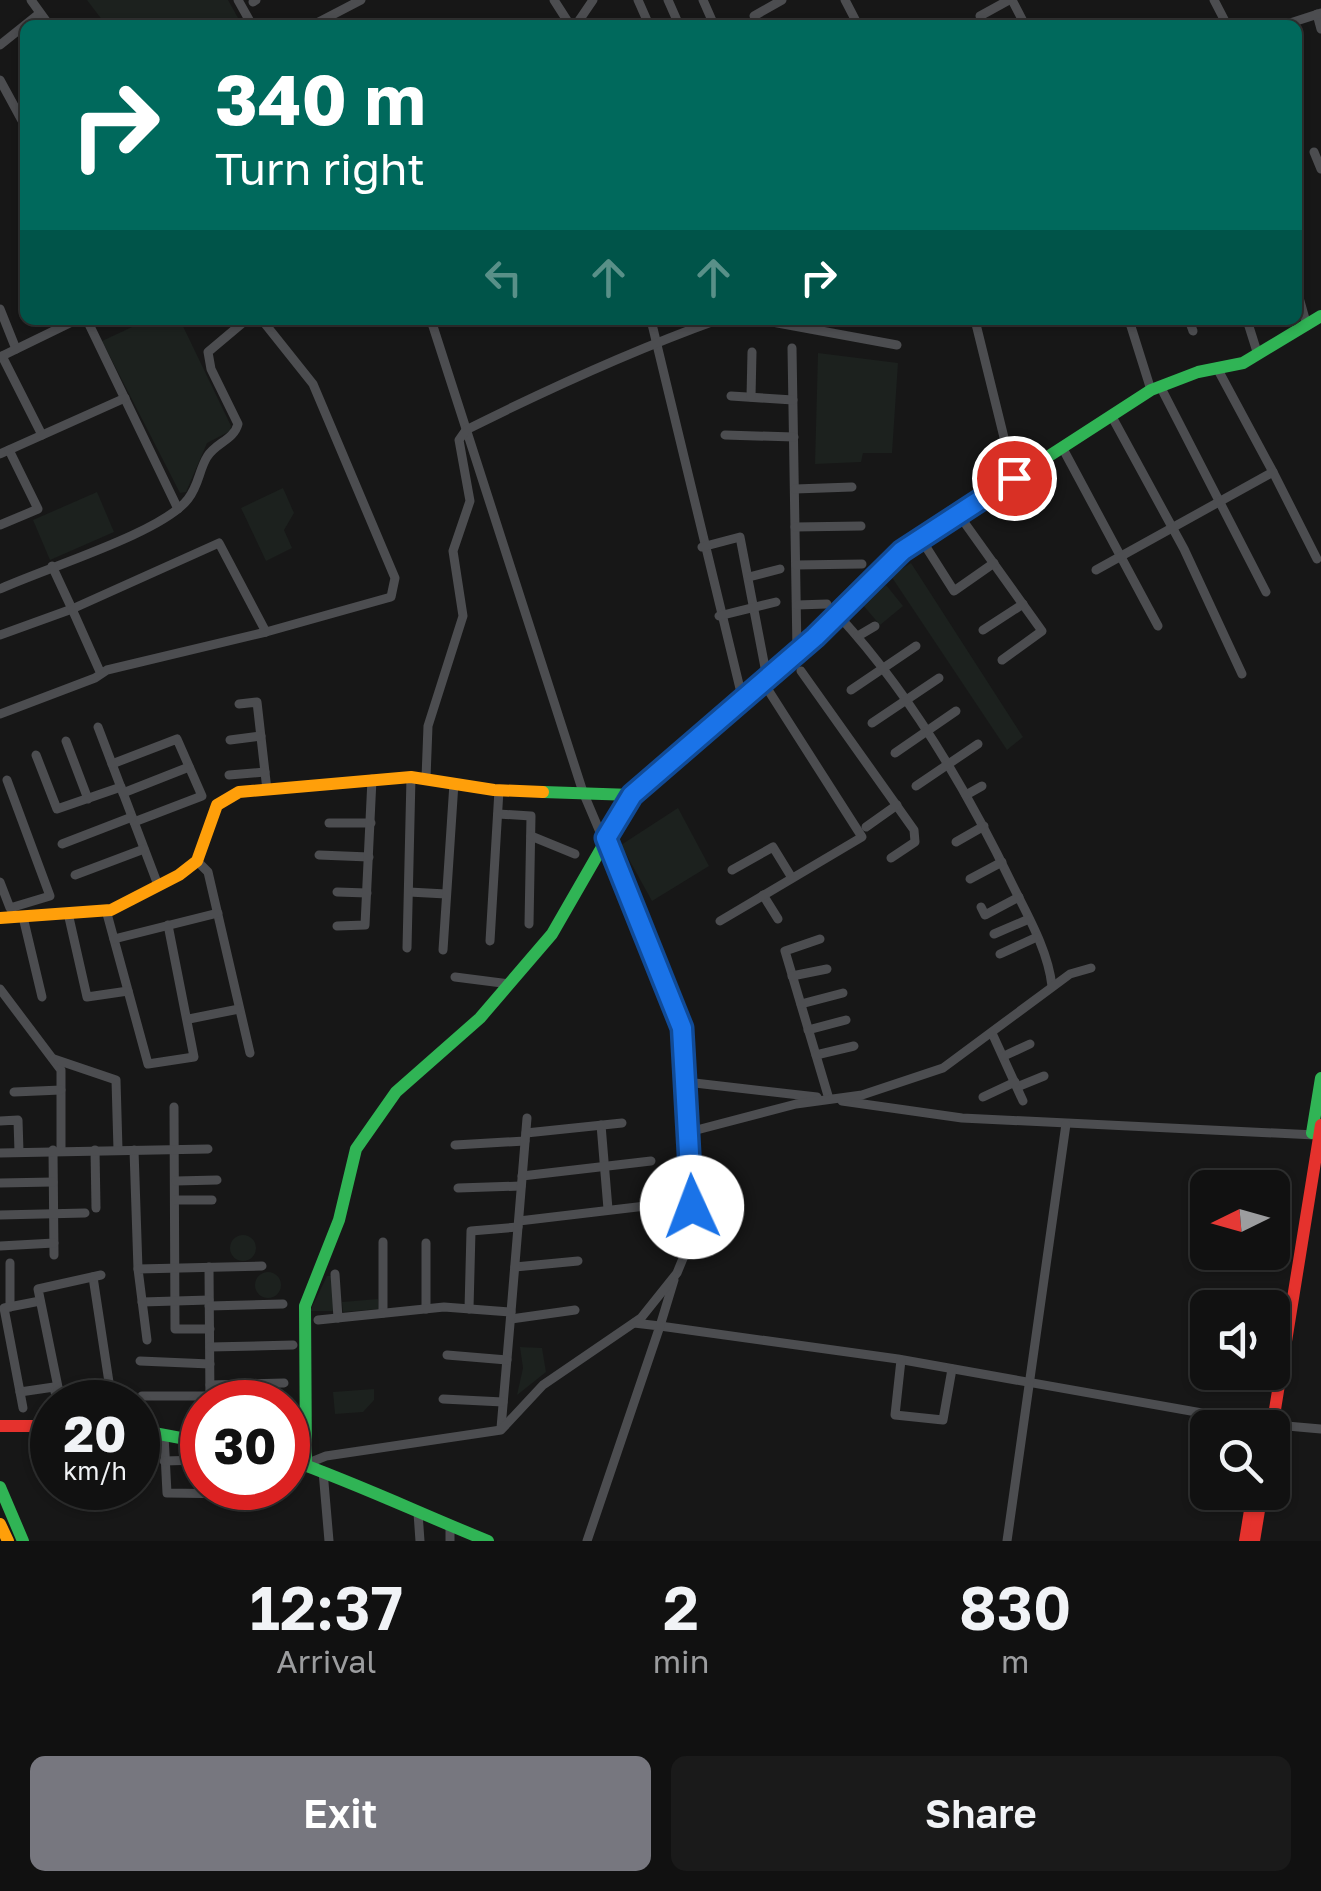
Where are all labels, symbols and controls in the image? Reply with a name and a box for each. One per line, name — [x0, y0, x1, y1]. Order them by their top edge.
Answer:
text: 340 m — [215, 56, 426, 140]
icon: right — [50, 60, 180, 190]
text: Turn right — [215, 141, 425, 195]
icon: left — [476, 250, 531, 305]
icon: ahead — [581, 250, 636, 305]
icon: ahead — [686, 250, 741, 305]
icon: right — [791, 250, 846, 305]
pin — [972, 436, 1057, 521]
icon: arrive — [987, 451, 1042, 506]
position arrow — [640, 1155, 744, 1259]
north arrow — [1190, 1170, 1290, 1270]
map controls — [1190, 1170, 1290, 1510]
button: sound — [1190, 1290, 1290, 1390]
speed limit sign: 30 — [180, 1380, 310, 1510]
text: 20 — [63, 1403, 126, 1463]
button: search — [1190, 1410, 1290, 1510]
text: km/h — [63, 1455, 127, 1486]
text: 12:37 — [250, 1571, 403, 1643]
text: 2 — [663, 1571, 699, 1643]
text: 830 — [959, 1571, 1071, 1643]
text: Arrival — [276, 1642, 377, 1680]
text: min — [653, 1642, 709, 1680]
text: m — [1001, 1642, 1029, 1680]
button: Exit — [30, 1756, 651, 1871]
button: Share — [671, 1756, 1291, 1871]

